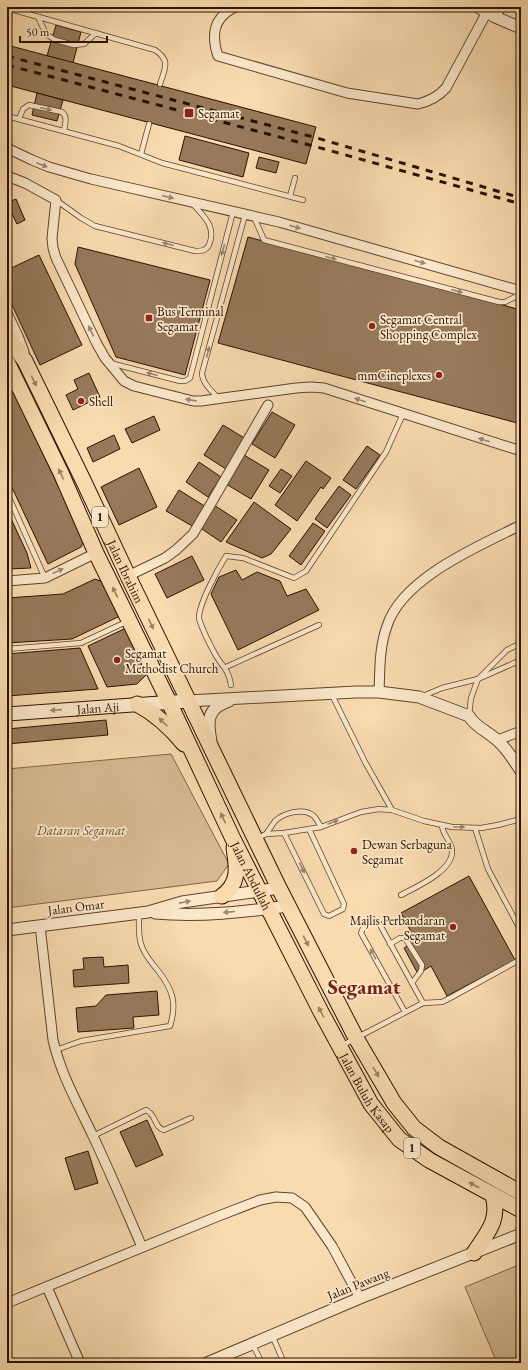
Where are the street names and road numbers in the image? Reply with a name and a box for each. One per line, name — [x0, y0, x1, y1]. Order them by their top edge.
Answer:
road number: 1 — [92, 507, 108, 527]
street label: Jalan Ibrahim — [103, 536, 148, 606]
street label: Jalan Aji — [75, 697, 120, 718]
street label: Jalan Abdullah — [227, 838, 276, 913]
street label: Jalan Omar — [46, 895, 106, 919]
street label: Jalan Buluh Kasap — [336, 1049, 399, 1136]
road number: 1 — [404, 1138, 420, 1158]
street label: Jalan Pawang — [324, 1264, 392, 1304]

